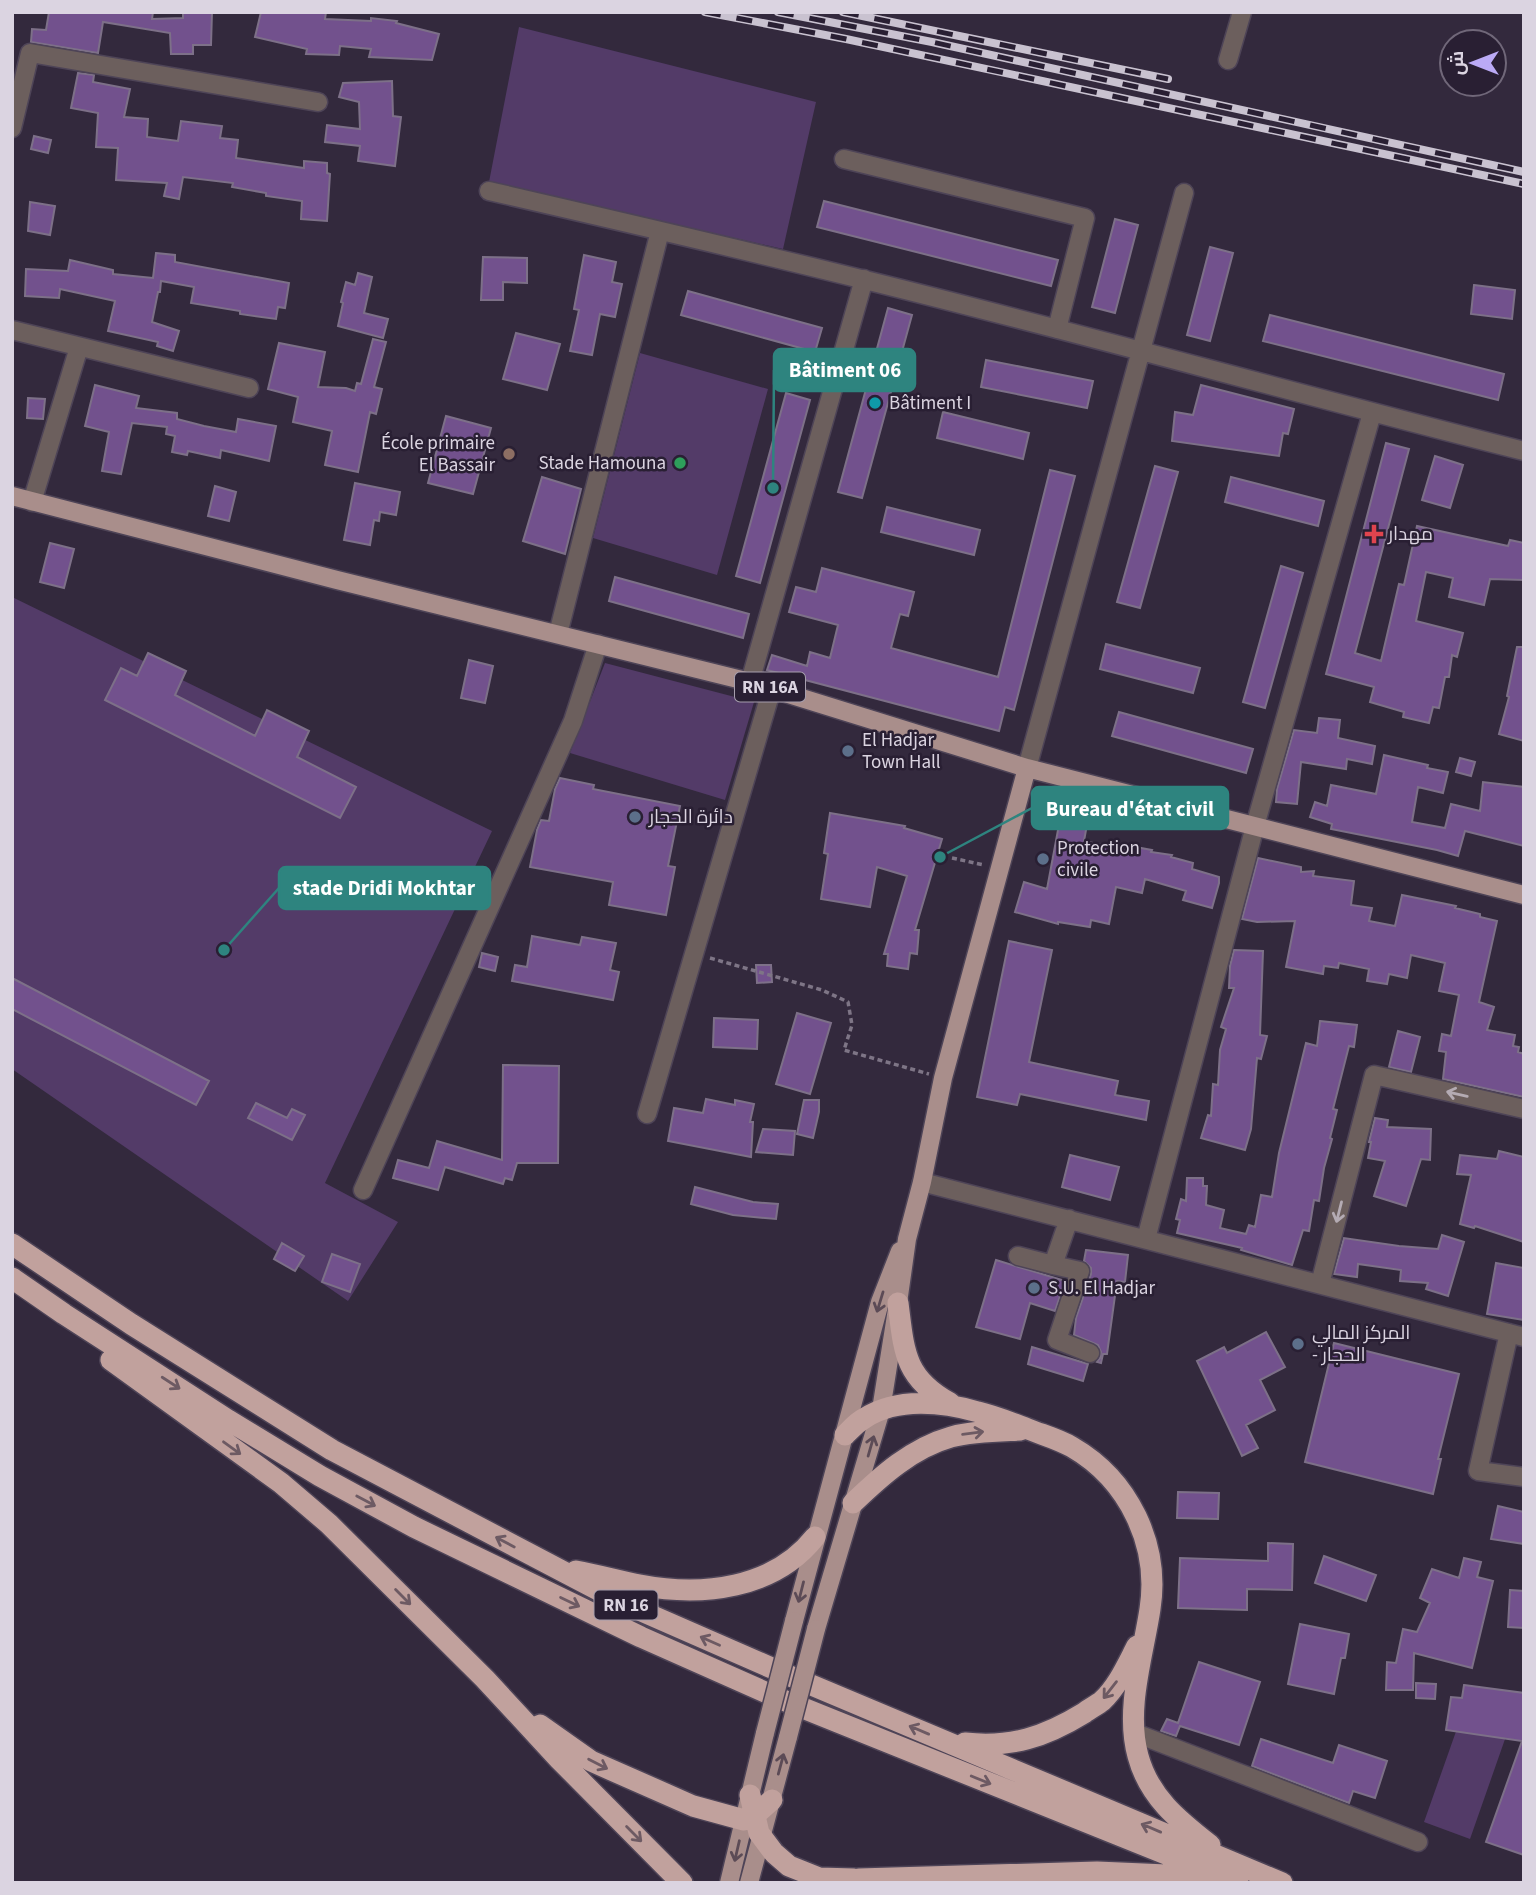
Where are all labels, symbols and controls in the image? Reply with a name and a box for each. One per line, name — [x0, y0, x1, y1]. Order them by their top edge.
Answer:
north arrow — [1438, 28, 1508, 98]
text: ش — [1444, 51, 1471, 75]
callout: Bâtiment 06 — [774, 349, 915, 391]
text: Bâtiment 06 — [789, 355, 901, 385]
place label: Bâtiment I — [889, 390, 971, 417]
marker: Bâtiment I — [867, 395, 883, 411]
place label: École primaire El Bassair — [381, 430, 495, 479]
marker: École primaire El Bassair — [501, 446, 517, 462]
place label: Stade Hamouna — [539, 450, 666, 477]
marker: Stade Hamouna — [672, 455, 688, 471]
place label: مهدار — [1387, 521, 1433, 548]
marker: مهدار — [1366, 526, 1382, 542]
road number: RN 16A — [735, 672, 805, 702]
place label: El Hadjar Town Hall — [862, 727, 941, 776]
marker: El Hadjar Town Hall — [840, 743, 856, 759]
callout: Bureau d'état civil — [1032, 787, 1228, 829]
text: Bureau d'état civil — [1046, 794, 1214, 824]
place label: دائرة الحجار — [648, 804, 733, 831]
marker: دائرة الحجار — [627, 809, 643, 825]
place label: Protection civile — [1057, 835, 1140, 884]
marker: Protection civile — [1035, 851, 1051, 867]
callout: stade Dridi Mokhtar — [279, 867, 490, 909]
text: stade Dridi Mokhtar — [293, 873, 476, 903]
one-way arrow — [1446, 1087, 1469, 1100]
one-way arrow — [1331, 1201, 1344, 1223]
place label: S.U. El Hadjar — [1048, 1275, 1155, 1302]
marker: S.U. El Hadjar — [1026, 1280, 1042, 1296]
one-way arrow — [873, 1291, 886, 1313]
place label: المركز المالي - الحجار — [1312, 1320, 1410, 1369]
marker: المركز المالي - الحجار — [1290, 1336, 1306, 1352]
one-way arrow — [161, 1377, 181, 1391]
one-way arrow — [961, 1427, 984, 1440]
one-way arrow — [865, 1435, 878, 1457]
one-way arrow — [222, 1441, 241, 1455]
one-way arrow — [355, 1495, 376, 1508]
one-way arrow — [495, 1535, 516, 1548]
one-way arrow — [794, 1580, 807, 1603]
one-way arrow — [394, 1589, 411, 1606]
road number: RN 16 — [594, 1590, 658, 1620]
one-way arrow — [559, 1596, 580, 1610]
one-way arrow — [700, 1634, 721, 1647]
one-way arrow — [1103, 1681, 1118, 1699]
one-way arrow — [909, 1723, 930, 1736]
one-way arrow — [775, 1753, 788, 1776]
one-way arrow — [587, 1758, 608, 1772]
one-way arrow — [969, 1775, 991, 1788]
one-way arrow — [1141, 1821, 1163, 1834]
one-way arrow — [625, 1825, 642, 1842]
one-way arrow — [730, 1839, 743, 1862]

